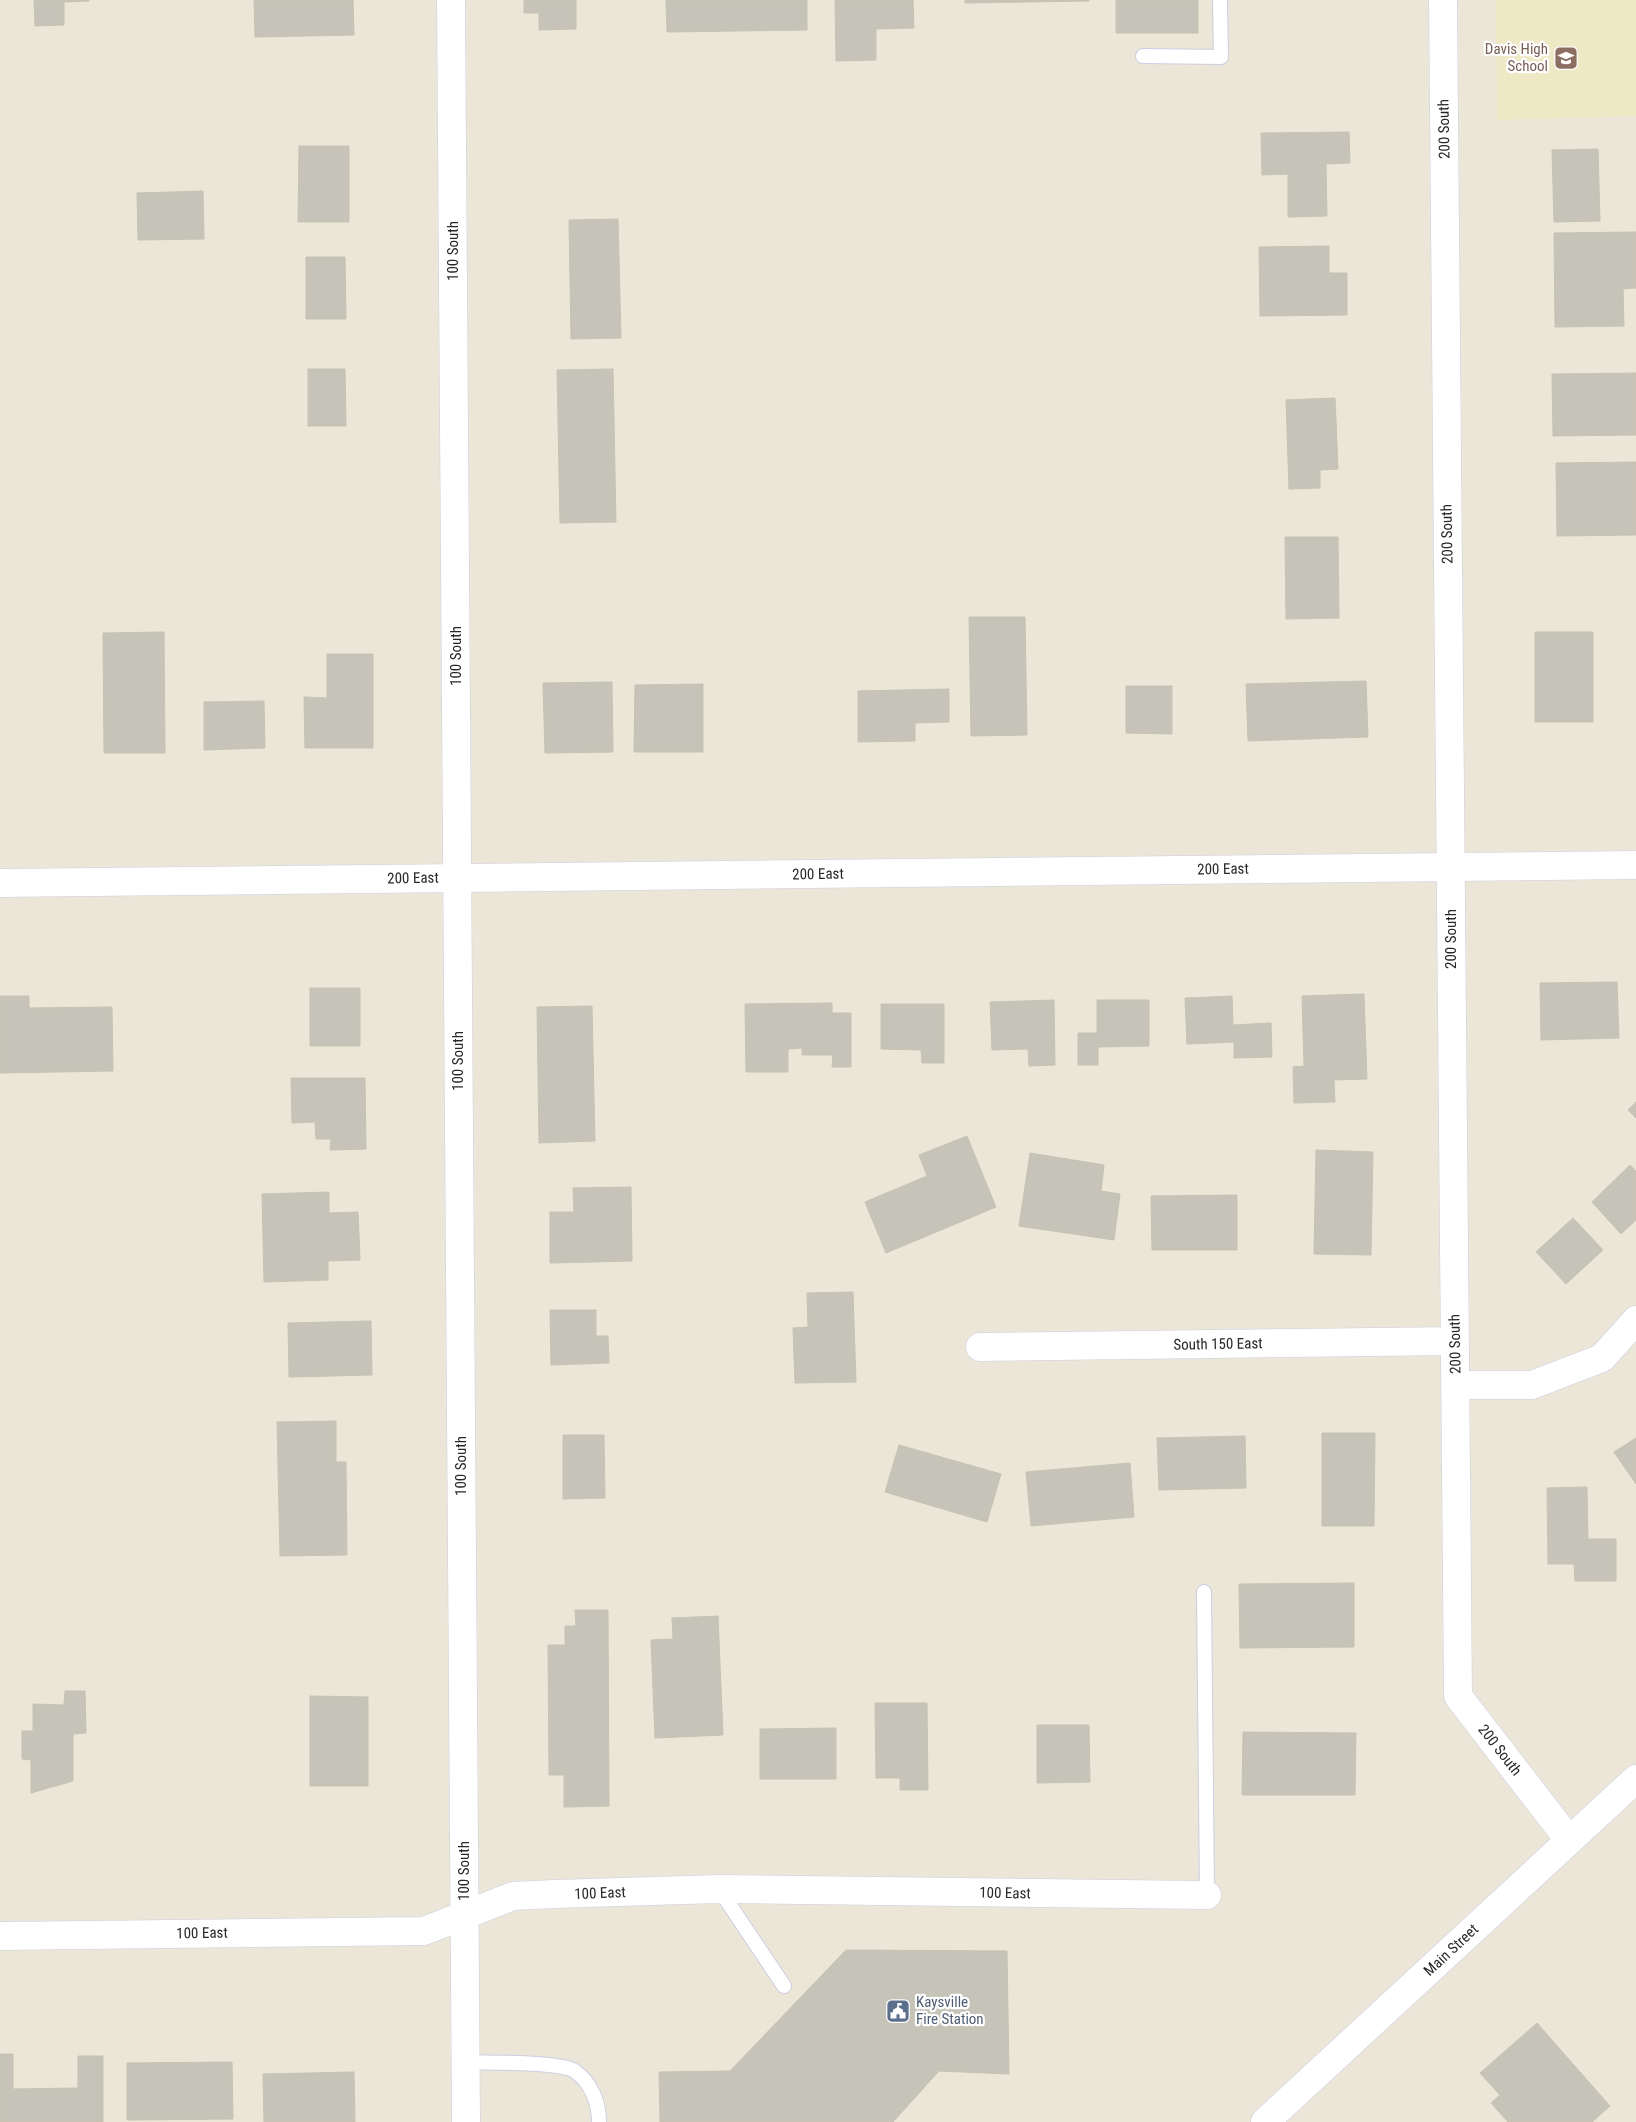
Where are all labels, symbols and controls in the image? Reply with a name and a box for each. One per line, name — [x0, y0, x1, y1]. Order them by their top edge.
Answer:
place label: Davis High School — [1485, 40, 1548, 75]
school or university icon: Davis High School — [1553, 45, 1579, 71]
street label: 200 South — [1434, 99, 1454, 159]
street label: 100 South — [444, 221, 462, 281]
street label: 200 South — [1437, 504, 1457, 564]
street label: 100 South — [447, 626, 465, 686]
street label: 200 East — [1197, 860, 1249, 878]
street label: 200 East — [792, 865, 844, 883]
street label: 200 East — [387, 869, 439, 887]
street label: 200 South — [1442, 909, 1460, 969]
street label: 100 South — [449, 1031, 467, 1091]
street label: 200 South — [1445, 1314, 1465, 1374]
street label: South 150 East — [1173, 1334, 1263, 1354]
street label: 100 South — [452, 1436, 470, 1496]
street label: 200 South — [1474, 1721, 1526, 1779]
street label: 100 South — [455, 1841, 473, 1901]
street label: 100 East — [574, 1883, 626, 1903]
street label: 100 East — [979, 1884, 1031, 1902]
street label: Main Street — [1420, 1920, 1482, 1980]
street label: 100 East — [176, 1924, 228, 1942]
place label: Kaysville Fire Station — [916, 1993, 984, 2028]
public building icon: Kaysville Fire Station — [885, 1998, 911, 2024]

